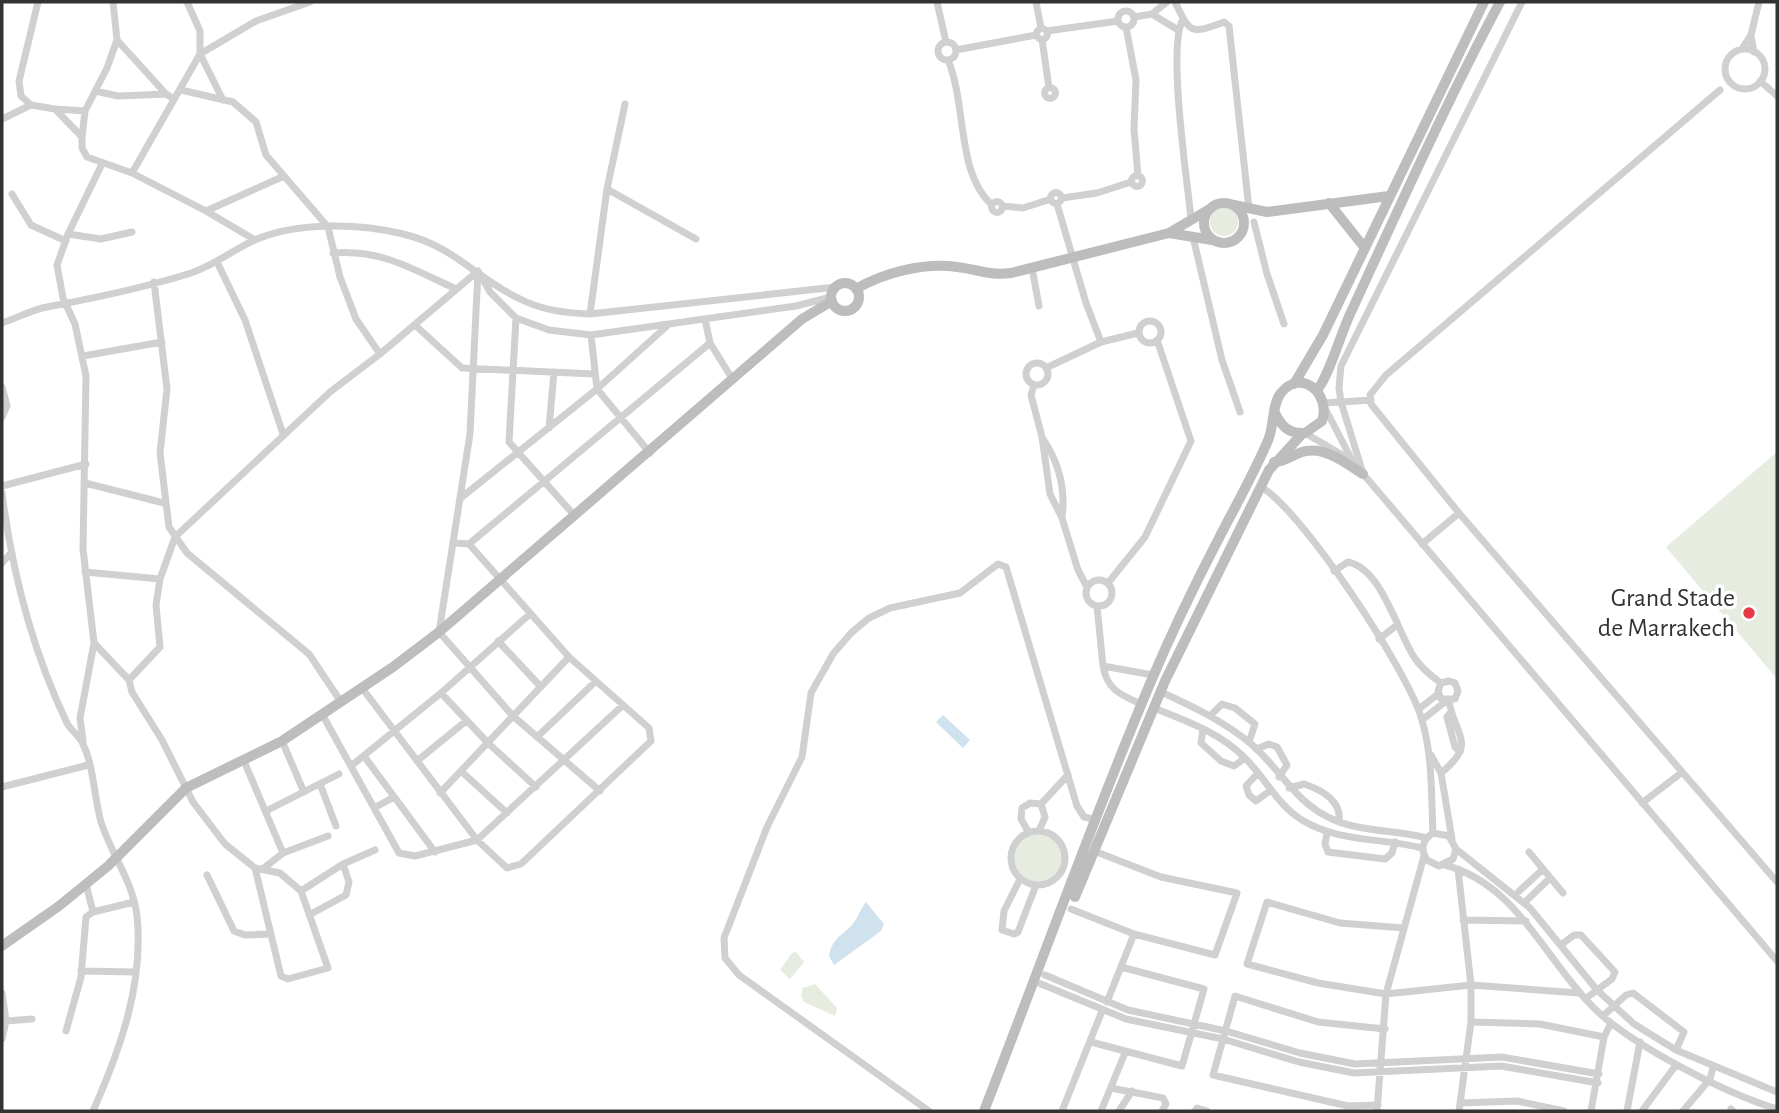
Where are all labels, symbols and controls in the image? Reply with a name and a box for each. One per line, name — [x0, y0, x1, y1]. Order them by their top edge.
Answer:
place label: Grand Stade de Marrakech — [1598, 585, 1735, 641]
marker: Grand Stade de Marrakech — [1741, 605, 1757, 621]

